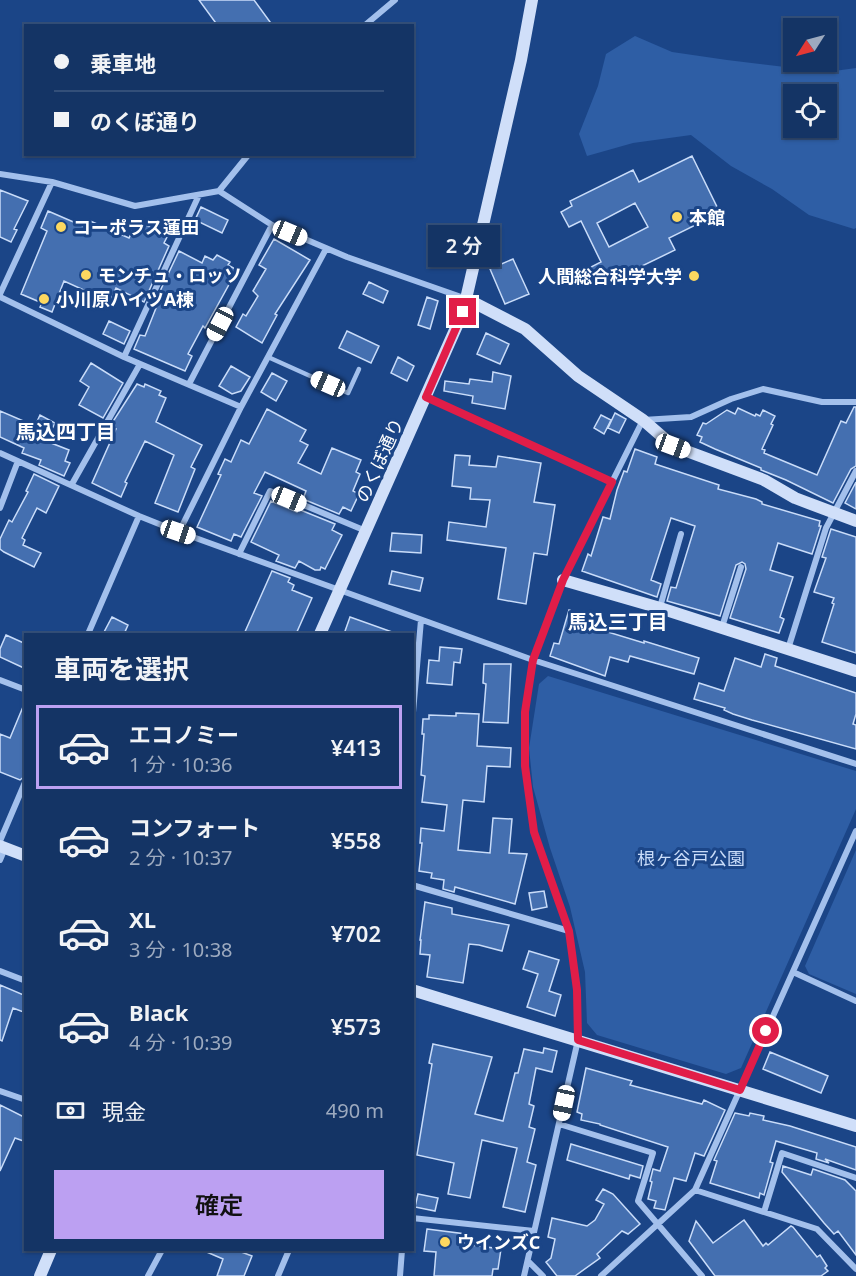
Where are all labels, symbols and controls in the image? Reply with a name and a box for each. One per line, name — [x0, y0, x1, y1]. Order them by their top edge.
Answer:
north arrow — [783, 18, 837, 72]
map controls — [783, 18, 837, 138]
text: 乗車地 — [90, 48, 156, 78]
button: locate — [783, 84, 837, 138]
text: のくぼ通り — [90, 106, 200, 136]
place label: 本館 — [689, 205, 725, 229]
marker: 本館 — [670, 210, 684, 224]
place label: コーポラス蓮田 — [73, 215, 199, 239]
car — [270, 218, 310, 248]
marker: コーポラス蓮田 — [54, 220, 68, 234]
callout: 2 分 — [427, 225, 499, 267]
text: 2 分 — [446, 232, 482, 259]
place label: モンチュ・ロッソ — [98, 263, 242, 287]
place label: 人間総合科学大学 — [538, 264, 682, 288]
marker: モンチュ・ロッソ — [79, 268, 93, 282]
marker: 人間総合科学大学 — [687, 269, 701, 283]
place label: 小川原ハイツA棟 — [56, 287, 194, 311]
marker: 小川原ハイツA棟 — [37, 292, 51, 306]
route end — [449, 298, 476, 325]
car — [204, 304, 236, 344]
car — [308, 368, 348, 400]
street label: のくぼ通り — [350, 414, 408, 506]
district label: 馬込四丁目 — [16, 418, 116, 445]
car — [653, 431, 693, 461]
car — [269, 484, 309, 514]
car — [158, 518, 198, 546]
district label: 馬込三丁目 — [568, 608, 668, 635]
text: 車両を選択 — [54, 650, 189, 687]
text: エコノミー — [129, 719, 239, 749]
icon: car — [57, 720, 111, 774]
text: ¥413 — [331, 732, 381, 762]
text: 1 分 · 10:36 — [129, 751, 233, 778]
text: コンフォート — [129, 812, 260, 842]
icon: car — [57, 813, 111, 867]
text: ¥558 — [331, 825, 381, 855]
text: 2 分 · 10:37 — [129, 844, 233, 871]
park label: 根ヶ谷戸公園 — [637, 846, 745, 870]
text: XL — [129, 904, 156, 934]
icon: car — [57, 906, 111, 960]
text: ¥702 — [331, 918, 381, 948]
text: 3 分 · 10:38 — [129, 936, 233, 963]
text: Black — [129, 997, 188, 1027]
icon: car — [57, 999, 111, 1053]
text: ¥573 — [331, 1011, 381, 1041]
route start — [752, 1017, 779, 1044]
text: 4 分 · 10:39 — [129, 1029, 233, 1056]
car — [551, 1084, 577, 1122]
icon: cash — [54, 1094, 87, 1127]
text: 現金 — [102, 1096, 146, 1126]
text: 490 m — [326, 1097, 384, 1124]
button: 確定 — [54, 1170, 384, 1239]
place label: ウインズC — [457, 1230, 540, 1254]
marker: ウインズC — [438, 1235, 452, 1249]

